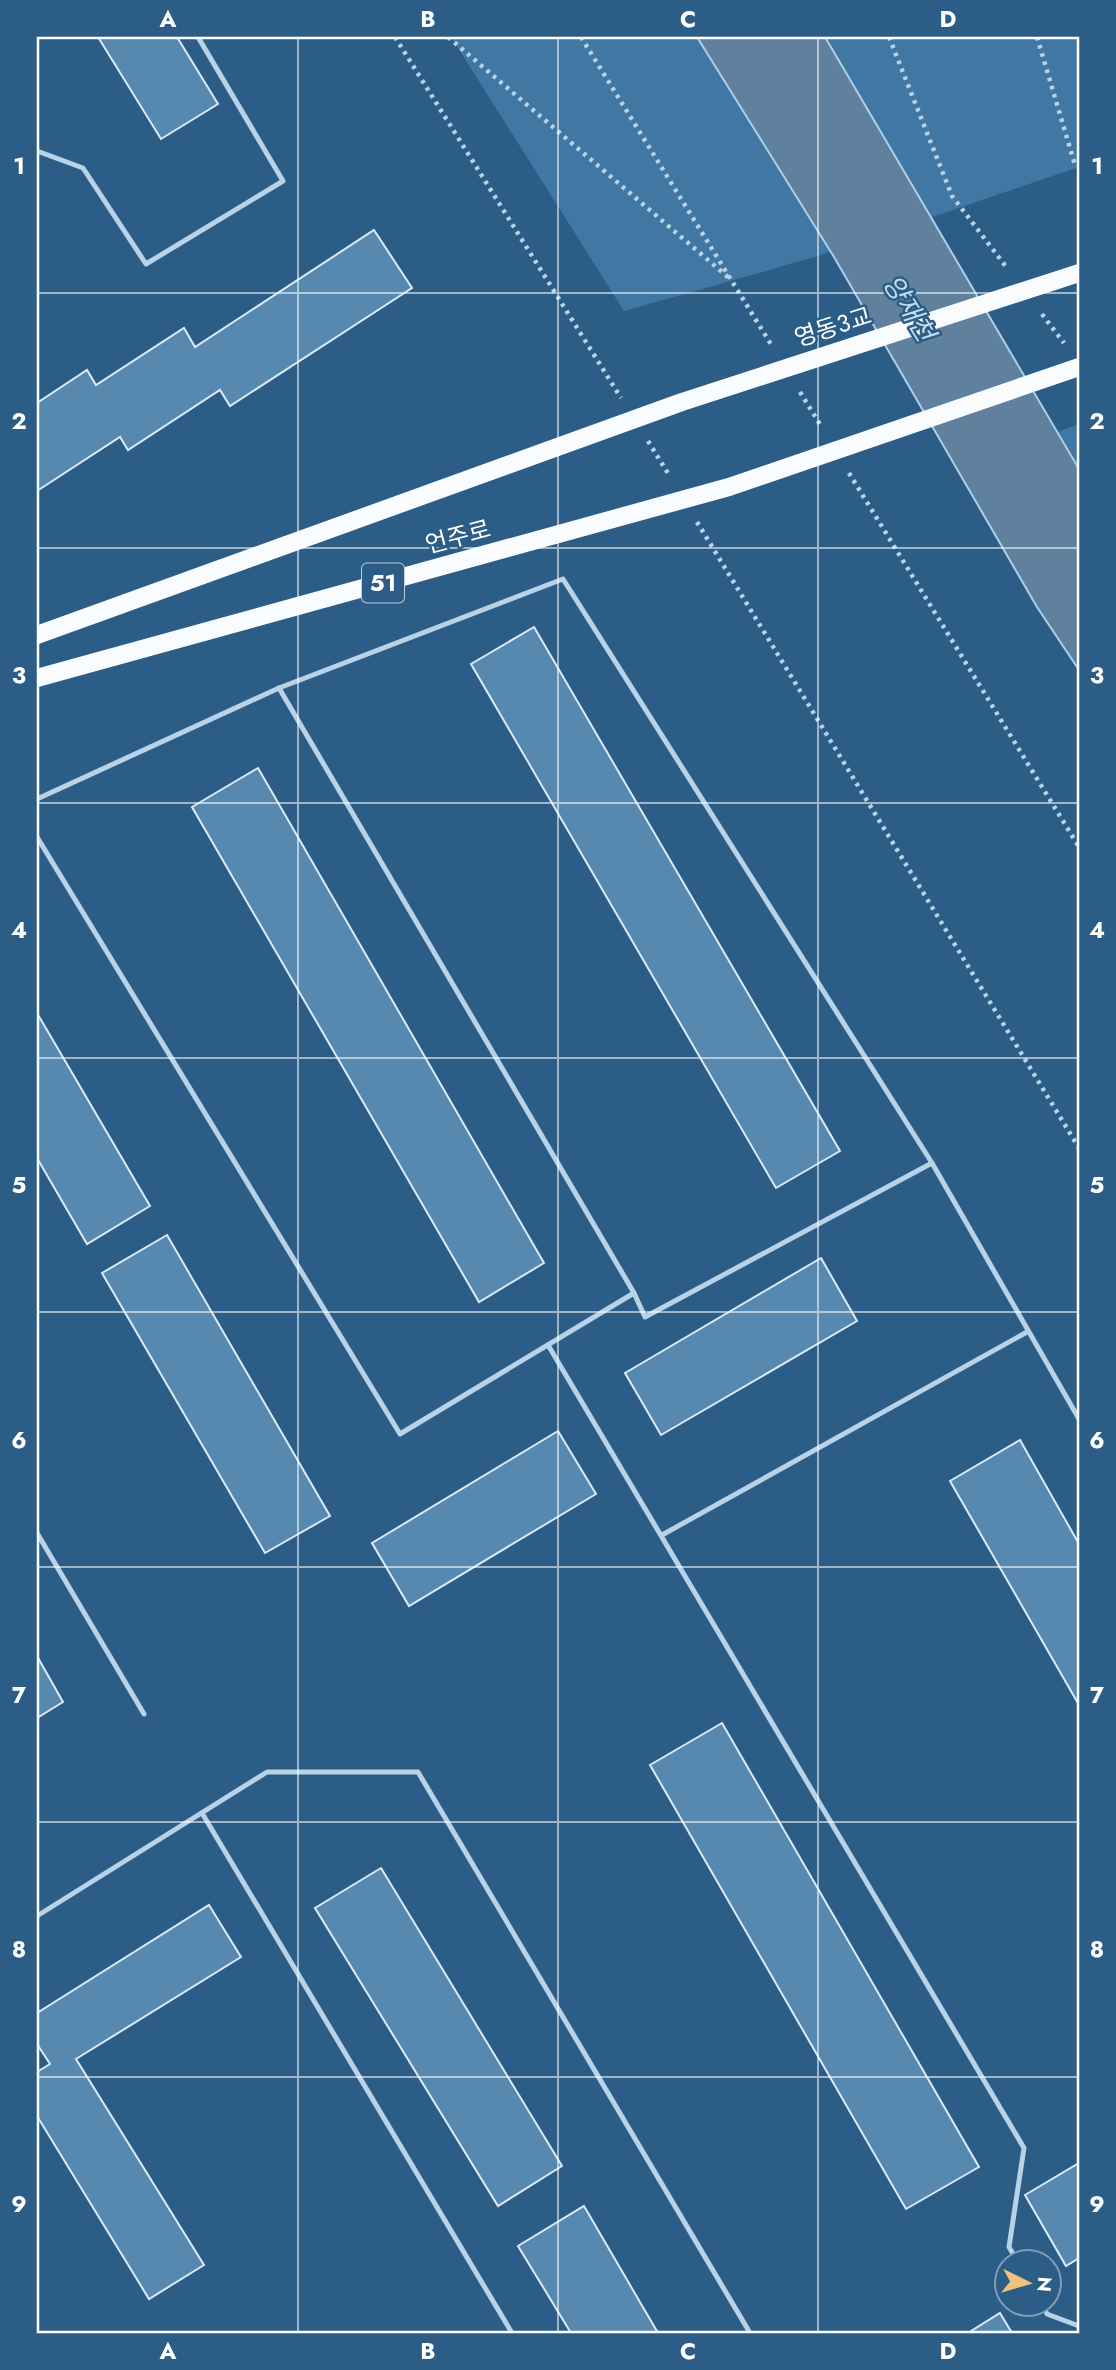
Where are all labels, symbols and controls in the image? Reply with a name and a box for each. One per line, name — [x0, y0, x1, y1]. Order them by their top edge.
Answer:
text: A — [159, 2, 177, 36]
text: B — [420, 2, 436, 36]
text: C — [680, 2, 696, 36]
text: D — [940, 2, 957, 36]
text: 1 — [13, 149, 25, 183]
text: 1 — [1091, 149, 1103, 183]
water label: 양재천 — [874, 268, 946, 351]
street label: 영동3교 — [790, 298, 876, 355]
text: 2 — [11, 404, 27, 438]
text: 2 — [1089, 404, 1105, 438]
street label: 언주로 — [421, 511, 494, 562]
road number: 51 — [362, 564, 404, 603]
text: 3 — [12, 658, 26, 692]
text: 3 — [1090, 658, 1104, 692]
text: 4 — [11, 913, 27, 947]
text: 4 — [1089, 913, 1105, 947]
text: 5 — [12, 1168, 26, 1202]
text: 5 — [1090, 1168, 1104, 1202]
text: 6 — [11, 1423, 27, 1457]
text: 6 — [1089, 1423, 1105, 1457]
text: 7 — [12, 1678, 26, 1712]
text: 7 — [1090, 1678, 1104, 1712]
text: 8 — [12, 1932, 26, 1966]
text: 8 — [1090, 1932, 1104, 1966]
text: 9 — [11, 2187, 27, 2221]
text: 9 — [1089, 2187, 1105, 2221]
north arrow — [993, 2248, 1064, 2318]
text: N — [1030, 2276, 1059, 2293]
text: A — [159, 2334, 177, 2368]
text: B — [420, 2334, 436, 2368]
text: C — [680, 2334, 696, 2368]
text: D — [940, 2334, 957, 2368]

